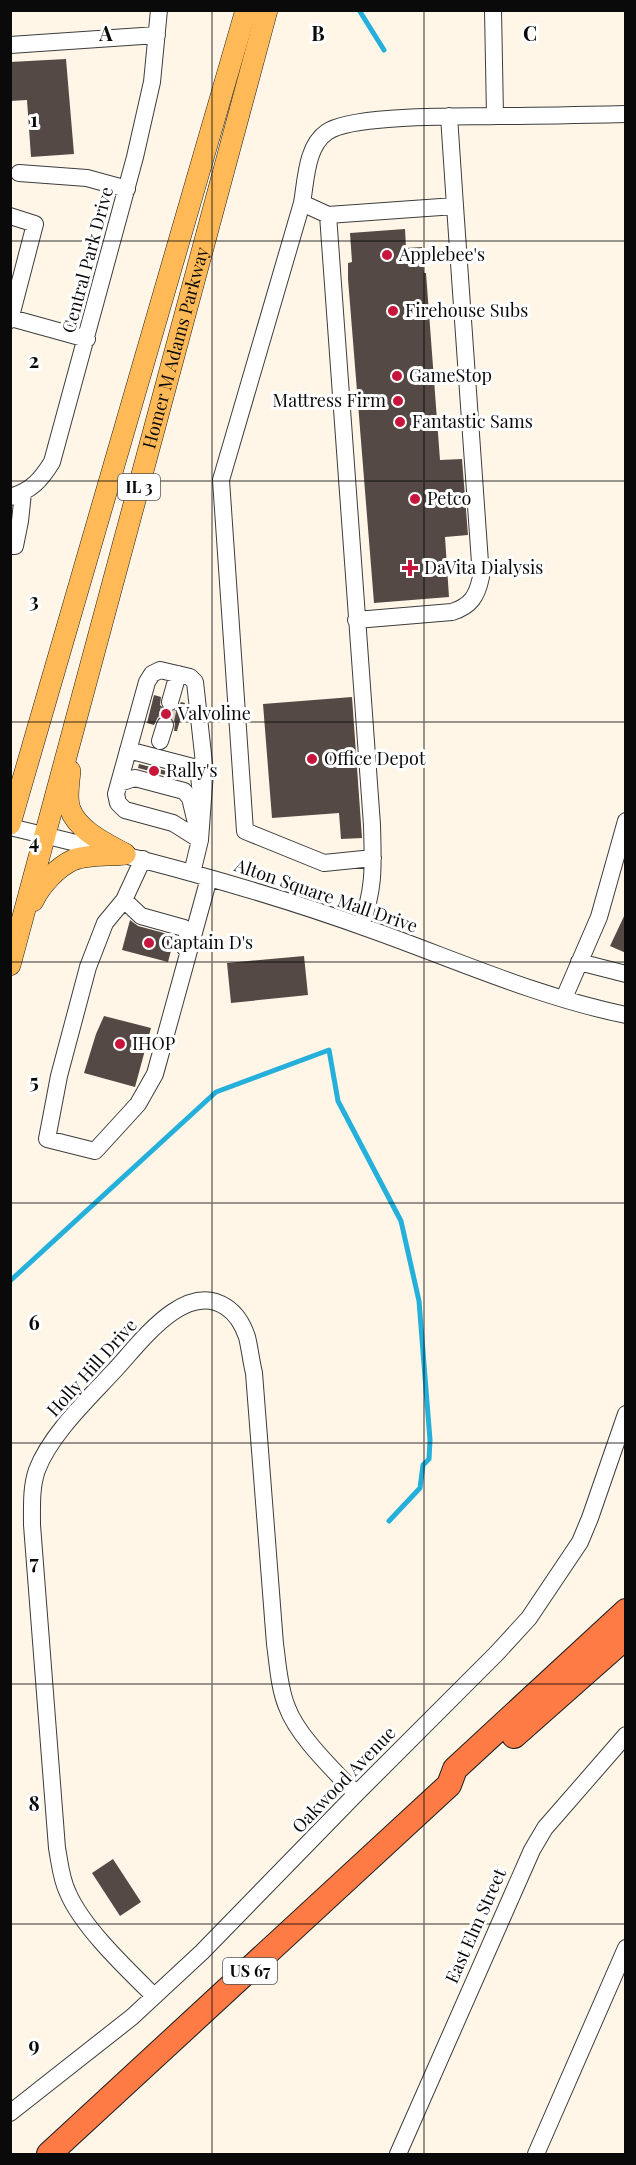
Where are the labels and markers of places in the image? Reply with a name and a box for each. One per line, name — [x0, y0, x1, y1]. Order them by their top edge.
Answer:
place label: Applebee's — [398, 242, 485, 266]
marker: Applebee's — [380, 248, 394, 262]
place label: Firehouse Subs — [405, 298, 528, 322]
marker: Firehouse Subs — [386, 304, 400, 318]
place label: GameStop — [409, 363, 492, 387]
marker: GameStop — [390, 369, 404, 383]
place label: Mattress Firm — [273, 388, 386, 412]
marker: Mattress Firm — [391, 394, 405, 408]
place label: Fantastic Sams — [412, 409, 533, 433]
marker: Fantastic Sams — [393, 415, 407, 429]
place label: Petco — [427, 486, 472, 510]
marker: Petco — [408, 492, 422, 506]
place label: DaVita Dialysis — [424, 555, 543, 579]
marker: DaVita Dialysis — [401, 559, 419, 577]
place label: Valvoline — [177, 701, 251, 725]
marker: Valvoline — [159, 707, 173, 721]
place label: Office Depot — [324, 746, 426, 770]
marker: Office Depot — [305, 752, 319, 766]
place label: Rally's — [166, 758, 217, 782]
marker: Rally's — [147, 764, 161, 778]
place label: Captain D's — [161, 930, 253, 954]
marker: Captain D's — [142, 936, 156, 950]
place label: IHOP — [132, 1031, 176, 1055]
marker: IHOP — [113, 1037, 127, 1051]

